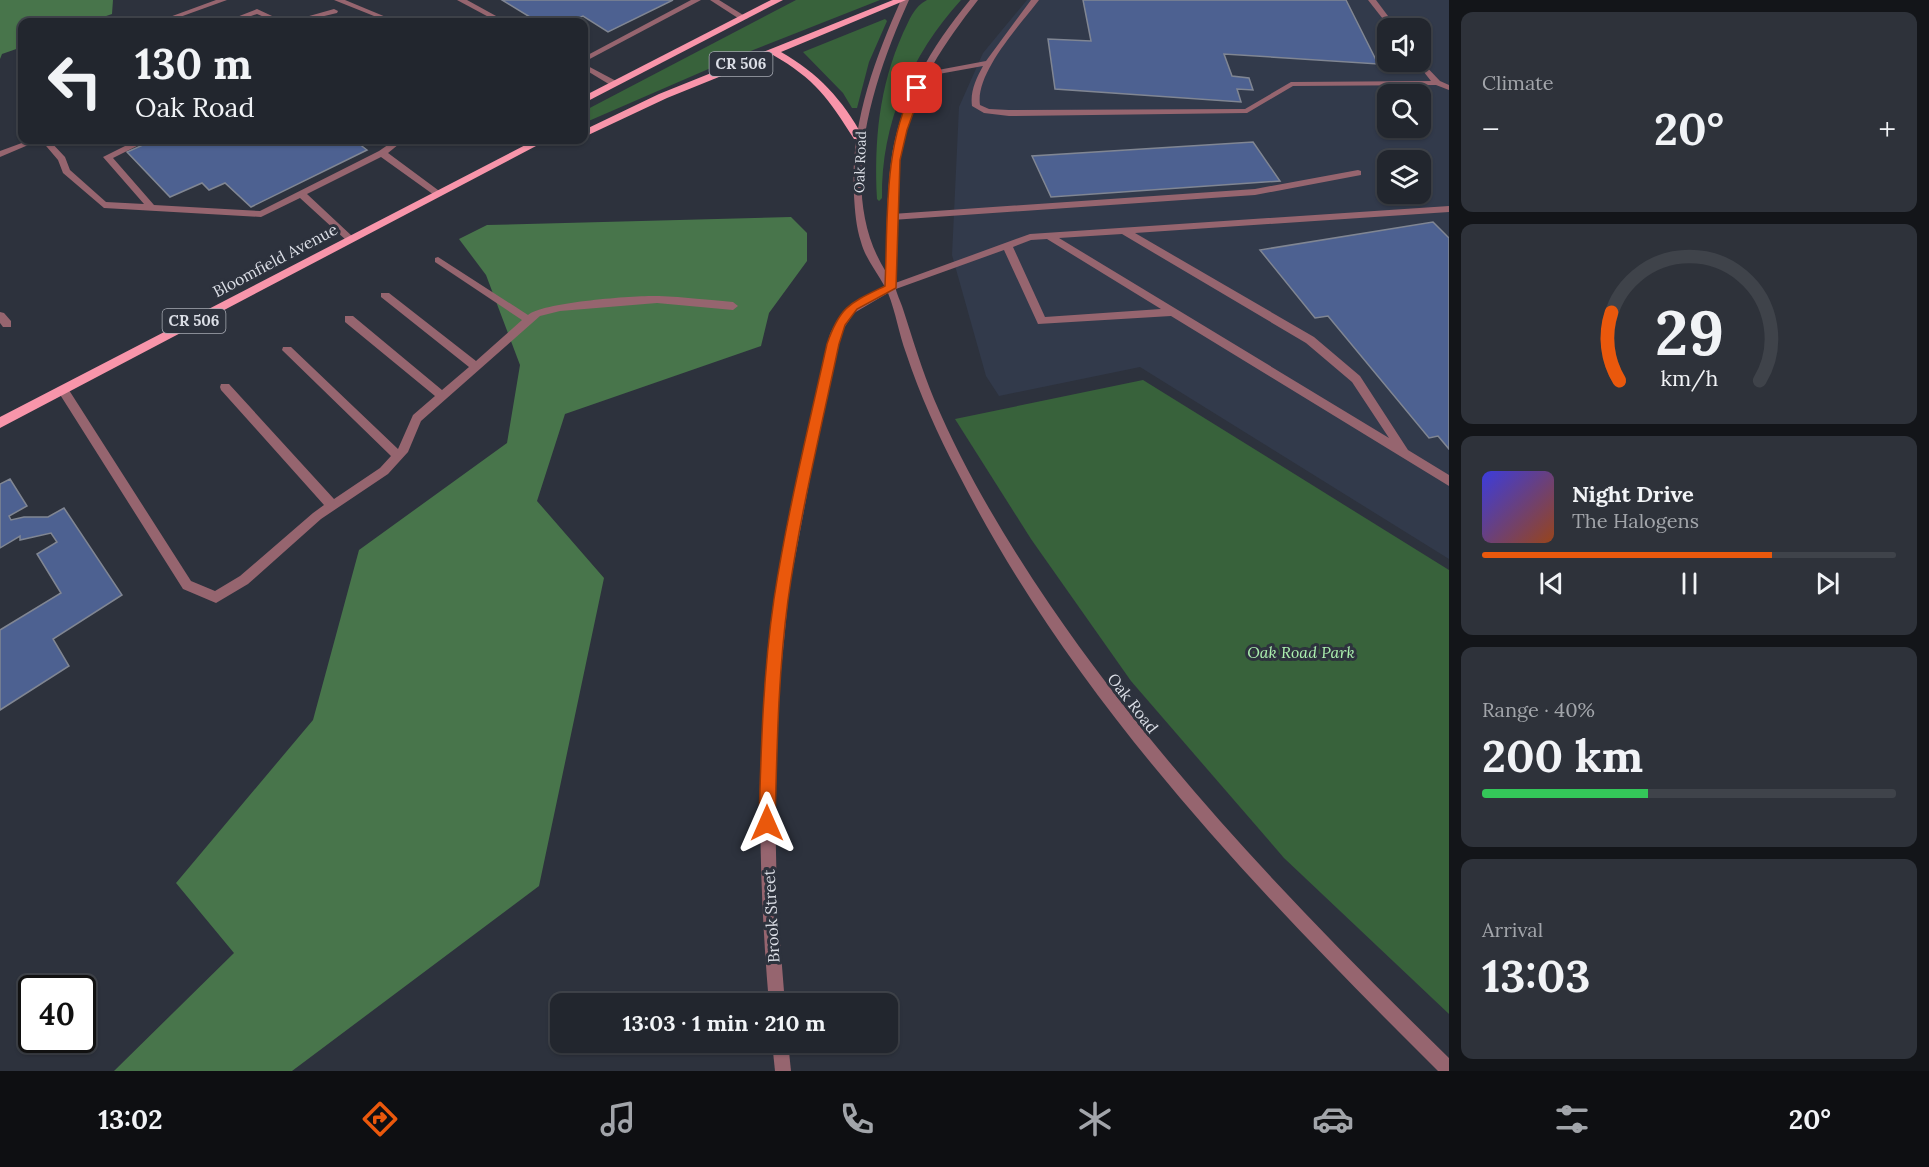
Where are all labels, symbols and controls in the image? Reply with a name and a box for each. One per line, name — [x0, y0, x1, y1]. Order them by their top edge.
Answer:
map controls — [1377, 18, 1431, 204]
button: sound — [1377, 18, 1431, 72]
text: 130 m — [135, 37, 252, 91]
icon: left — [36, 42, 114, 120]
road number: CR 506 — [710, 52, 772, 76]
pin — [891, 62, 942, 113]
text: Climate — [1482, 70, 1554, 95]
icon: arrive — [900, 71, 933, 104]
button: search — [1377, 84, 1431, 138]
text: Oak Road — [135, 90, 255, 124]
text: 20° — [1654, 100, 1724, 157]
text: − — [1482, 108, 1500, 150]
text: + — [1878, 108, 1896, 150]
street label: Oak Road — [850, 131, 870, 193]
button: layers — [1377, 150, 1431, 204]
street label: Bloomfield Avenue — [209, 219, 341, 301]
text: 29 — [1654, 292, 1724, 372]
road number: CR 506 — [162, 309, 226, 333]
text: km/h — [1660, 364, 1718, 392]
text: Night Drive — [1572, 480, 1694, 508]
text: The Halogens — [1572, 508, 1699, 533]
icon: previous — [1535, 567, 1568, 600]
icon: pause — [1673, 567, 1706, 600]
icon: next — [1811, 567, 1844, 600]
park label: Oak Road Park — [1247, 642, 1355, 662]
street label: Oak Road — [1103, 669, 1163, 737]
text: Range · 40% — [1482, 697, 1595, 722]
text: 200 km — [1482, 727, 1643, 784]
position arrow — [735, 791, 799, 855]
street label: Brook Street — [759, 868, 783, 963]
text: Arrival — [1482, 917, 1543, 942]
text: 13:03 — [1482, 947, 1591, 1004]
speed limit sign: 40 — [18, 975, 96, 1053]
text: 13:03 · 1 min · 210 m — [622, 1009, 826, 1037]
icon: directions — [359, 1098, 401, 1140]
icon: music — [597, 1098, 639, 1140]
icon: phone — [836, 1098, 878, 1140]
icon: climate — [1074, 1098, 1116, 1140]
icon: car — [1312, 1098, 1354, 1140]
icon: filters — [1551, 1098, 1593, 1140]
text: 13:02 — [98, 1102, 163, 1136]
text: 20° — [1789, 1102, 1831, 1136]

